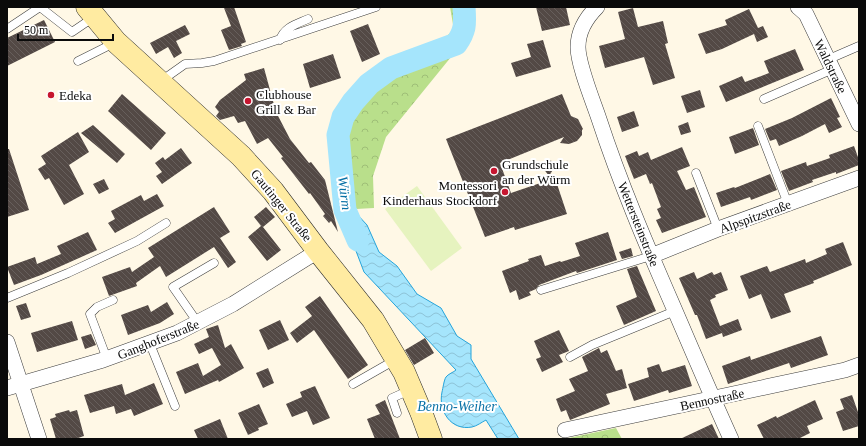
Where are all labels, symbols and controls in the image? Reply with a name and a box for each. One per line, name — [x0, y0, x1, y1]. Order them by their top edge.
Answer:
scale bar — [18, 16, 113, 42]
text: 50 m — [24, 23, 49, 37]
street label: Waldstraße — [811, 37, 850, 96]
place label: Clubhouse Grill & Bar — [256, 87, 317, 117]
place label: Edeka — [59, 88, 92, 103]
marker: Edeka — [46, 90, 56, 100]
marker: Clubhouse Grill & Bar — [243, 96, 253, 106]
place label: Grundschule an der Würm — [502, 157, 570, 187]
street label: Gautinger Straße — [248, 166, 315, 245]
marker: Grundschule an der Würm — [489, 166, 499, 176]
water label: Würm — [335, 175, 354, 211]
place label: Montessori Kinderhaus Stockdorf — [383, 178, 498, 208]
street label: Wettersteinstraße — [615, 180, 662, 269]
marker: Montessori Kinderhaus Stockdorf — [500, 187, 510, 197]
street label: Alpspitzstraße — [717, 197, 793, 236]
street label: Ganghoferstraße — [115, 316, 201, 363]
street label: Bennostraße — [679, 385, 746, 414]
water label: Benno-Weiher — [417, 399, 497, 414]

